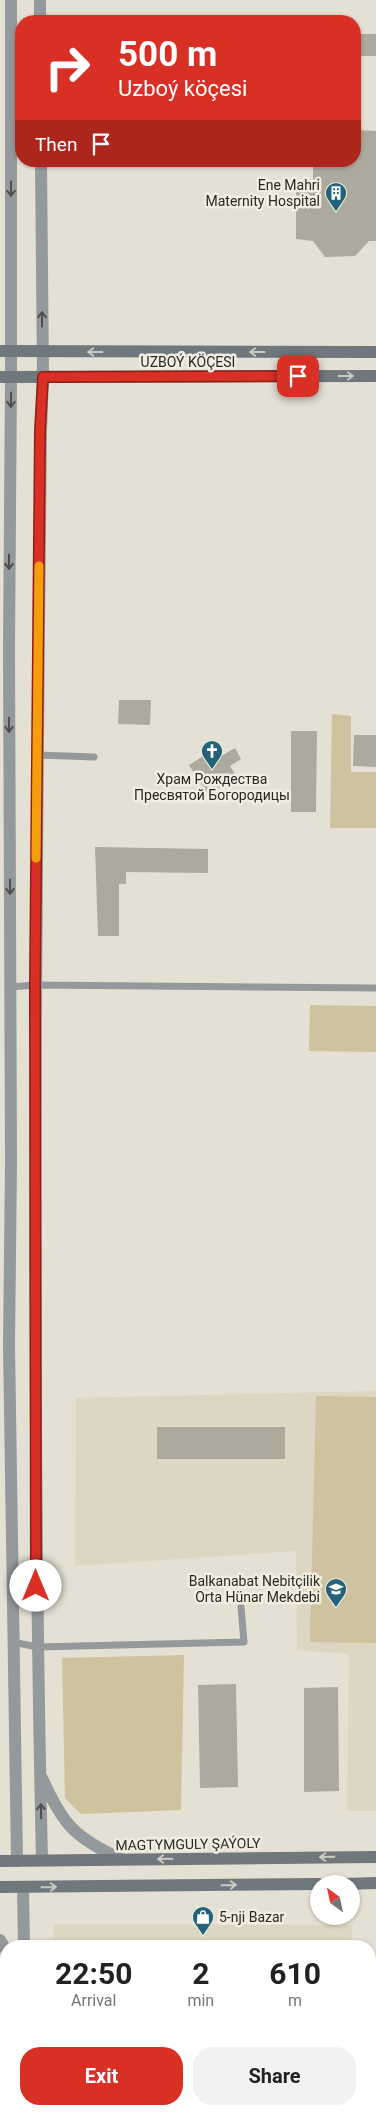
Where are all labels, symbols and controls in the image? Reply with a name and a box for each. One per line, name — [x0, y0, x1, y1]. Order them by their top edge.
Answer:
text: 500 m — [118, 34, 217, 75]
icon: right — [35, 35, 100, 100]
text: Uzboý köçesi — [118, 76, 247, 101]
icon: arrive — [87, 130, 115, 158]
text: Then — [35, 133, 77, 156]
place label: Ene Mahri Maternity Hospital — [206, 177, 320, 209]
one-way arrow — [6, 180, 16, 196]
building icon: Ene Mahri Maternity Hospital — [324, 181, 348, 212]
one-way arrow — [37, 311, 47, 328]
one-way arrow — [87, 347, 104, 357]
one-way arrow — [250, 347, 266, 357]
street label: UZBOÝ KÖÇESI — [141, 353, 235, 370]
pin — [277, 355, 319, 397]
icon: arrive — [284, 362, 312, 390]
one-way arrow — [338, 371, 354, 381]
one-way arrow — [6, 391, 16, 407]
one-way arrow — [4, 554, 14, 570]
one-way arrow — [4, 716, 14, 732]
church icon: Храм Рождества Пресвятой Богородицы — [200, 739, 224, 770]
place label: Храм Рождества Пресвятой Богородицы — [134, 771, 290, 803]
one-way arrow — [5, 878, 15, 895]
position arrow — [9, 1559, 61, 1611]
place label: Balkanabat Nebitçilik Orta Hünar Mekdebi — [189, 1573, 321, 1605]
school or university icon: Balkanabat Nebitçilik Orta Hünar Mekdebi — [324, 1577, 348, 1608]
one-way arrow — [36, 1804, 46, 1820]
street label: MAGTYMGULY ŞAÝOLY — [115, 1834, 261, 1853]
one-way arrow — [320, 1852, 336, 1862]
one-way arrow — [157, 1854, 174, 1864]
north arrow — [310, 1875, 360, 1925]
map controls — [310, 1875, 360, 1925]
one-way arrow — [220, 1880, 236, 1890]
one-way arrow — [40, 1882, 56, 1892]
shop icon: 5-nji Bazar — [191, 1905, 215, 1936]
place label: 5-nji Bazar — [219, 1909, 285, 1925]
text: 22:50 — [55, 1956, 132, 1991]
text: 2 — [192, 1956, 209, 1991]
text: 610 — [269, 1956, 321, 1991]
text: Arrival — [71, 1991, 116, 2010]
text: min — [187, 1991, 214, 2010]
text: m — [288, 1991, 302, 2010]
button: Exit — [20, 2047, 183, 2105]
button: Share — [193, 2047, 356, 2105]

